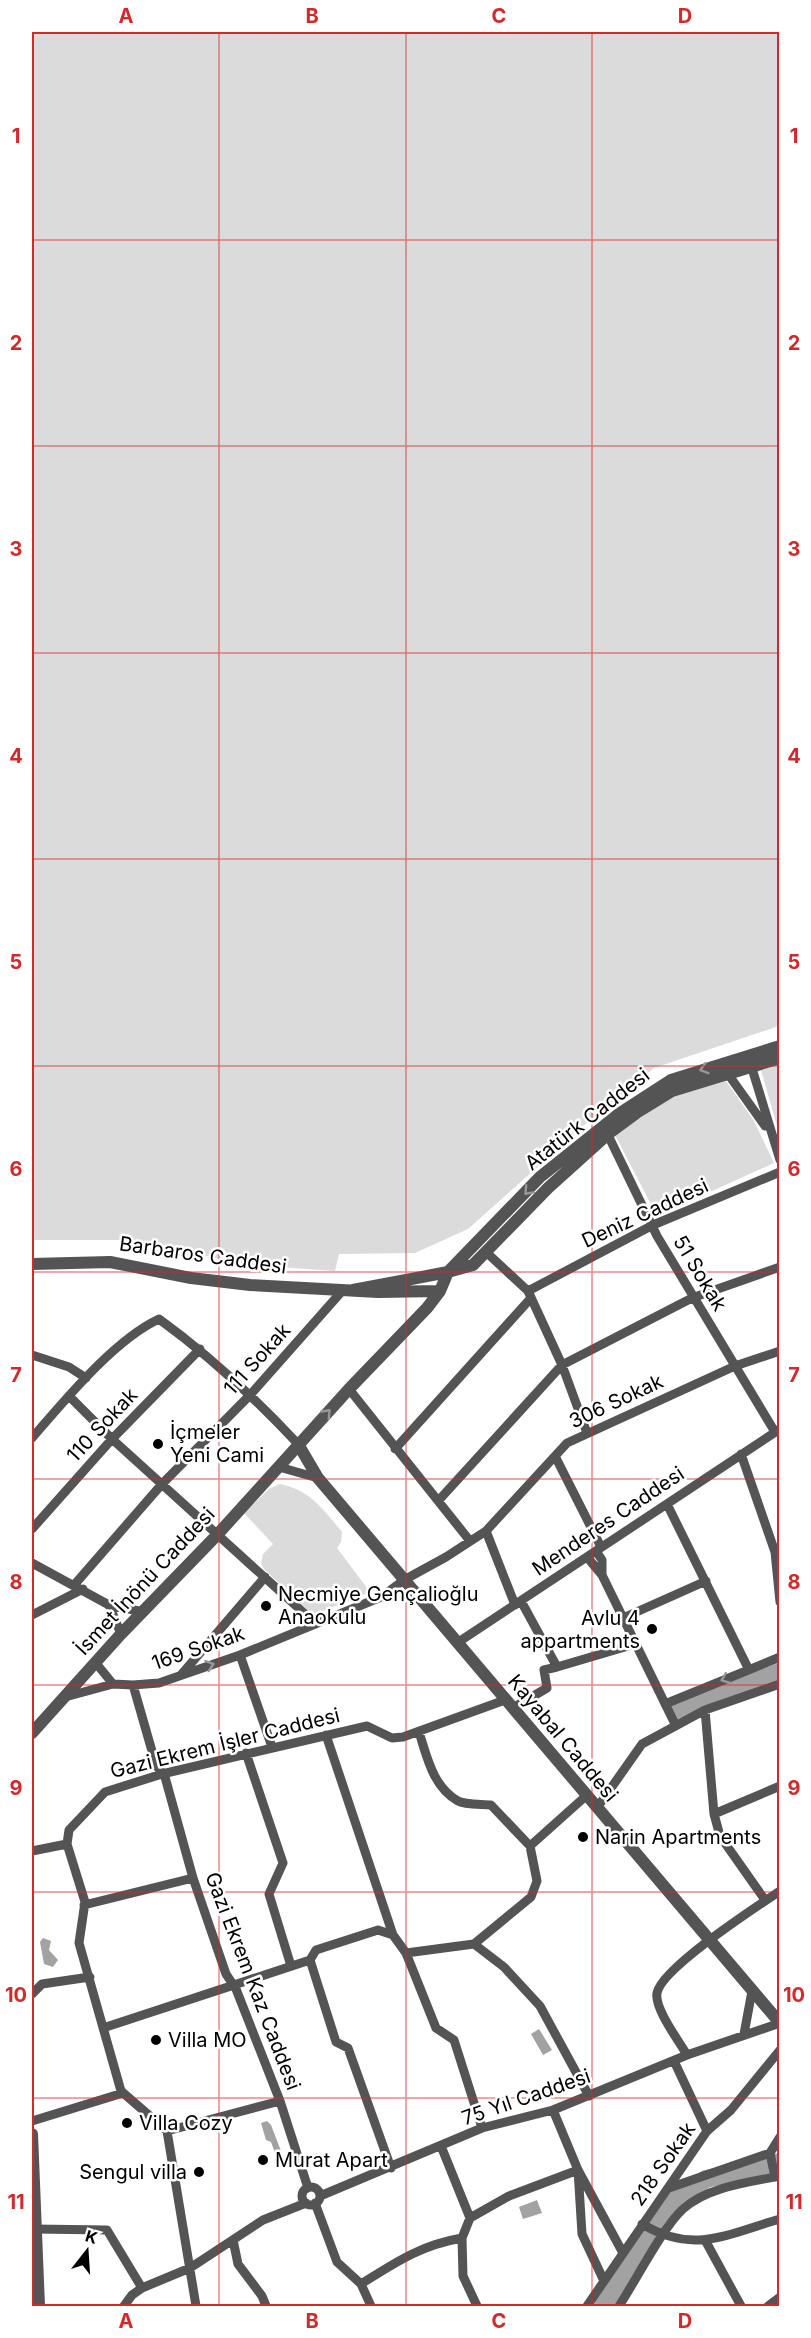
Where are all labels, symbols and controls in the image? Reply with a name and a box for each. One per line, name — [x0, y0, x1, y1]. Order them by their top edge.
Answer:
text: A — [119, 4, 134, 28]
text: B — [305, 4, 319, 28]
text: C — [492, 4, 506, 28]
text: D — [678, 4, 692, 28]
text: 1 — [12, 124, 20, 148]
text: 1 — [790, 124, 798, 148]
text: 2 — [10, 331, 22, 355]
text: 2 — [788, 331, 800, 355]
text: 3 — [10, 537, 22, 561]
text: 3 — [788, 537, 800, 561]
text: 4 — [9, 744, 23, 768]
text: 4 — [787, 744, 801, 768]
text: 5 — [10, 950, 22, 974]
text: 5 — [788, 950, 800, 974]
one-way arrow — [699, 1062, 710, 1074]
street label: Atatürk Caddesi — [520, 1063, 654, 1175]
text: 6 — [10, 1157, 23, 1181]
text: 6 — [788, 1157, 801, 1181]
street label: Deniz Caddesi — [578, 1173, 712, 1253]
one-way arrow — [524, 1183, 535, 1194]
street label: Barbaros Caddesi — [118, 1231, 288, 1279]
street label: 51 Sokak — [668, 1231, 732, 1315]
street label: 111 Sokak — [219, 1318, 295, 1400]
text: 7 — [10, 1363, 22, 1387]
text: 7 — [788, 1363, 800, 1387]
street label: 306 Sokak — [565, 1369, 667, 1433]
street label: 110 Sokak — [62, 1383, 142, 1467]
one-way arrow — [320, 1409, 331, 1419]
place label: İçmeler Yeni Cami — [170, 1419, 264, 1467]
marker: İçmeler Yeni Cami — [151, 1437, 165, 1451]
street label: Menderes Caddesi — [528, 1461, 688, 1581]
street label: İsmet İnönü Caddesi — [70, 1502, 220, 1660]
text: 8 — [9, 1570, 23, 1594]
text: 8 — [787, 1570, 801, 1594]
place label: Necmiye Gençalioğlu Anaokulu — [278, 1582, 479, 1629]
marker: Necmiye Gençalioğlu Anaokulu — [259, 1599, 273, 1613]
place label: Avlu 4 appartments — [521, 1606, 640, 1653]
street label: 169 Sokak — [148, 1621, 248, 1675]
marker: Avlu 4 appartments — [645, 1622, 659, 1636]
one-way arrow — [204, 1660, 215, 1673]
street label: Kayabal Caddesi — [503, 1670, 623, 1806]
one-way arrow — [721, 1672, 732, 1684]
street label: Gazi Ekrem İşler Caddesi — [108, 1702, 342, 1783]
text: 9 — [10, 1776, 23, 1800]
text: 9 — [788, 1776, 801, 1800]
place label: Narin Apartments — [595, 1825, 761, 1849]
marker: Narin Apartments — [576, 1830, 590, 1844]
street label: Gazi Ekrem Kaz Caddesi — [200, 1869, 306, 2093]
text: 10 — [5, 1983, 27, 2007]
text: 10 — [783, 1983, 805, 2007]
place label: Villa MO — [168, 2028, 247, 2052]
marker: Villa MO — [149, 2033, 163, 2047]
street label: 75 Yıl Caddesi — [458, 2064, 594, 2130]
place label: Villa Cozy — [139, 2111, 233, 2135]
marker: Villa Cozy — [120, 2116, 134, 2130]
street label: 218 Sokak — [626, 2118, 700, 2210]
place label: Murat Apart — [275, 2148, 388, 2172]
marker: Murat Apart — [256, 2153, 270, 2167]
place label: Sengul villa — [79, 2160, 187, 2184]
marker: Sengul villa — [192, 2165, 206, 2179]
text: 11 — [7, 2190, 25, 2214]
text: 11 — [785, 2190, 803, 2214]
north arrow — [57, 2221, 117, 2281]
text: K — [83, 2225, 100, 2248]
text: A — [119, 2309, 134, 2333]
text: B — [305, 2309, 319, 2333]
text: C — [492, 2309, 506, 2333]
text: D — [678, 2309, 692, 2333]

